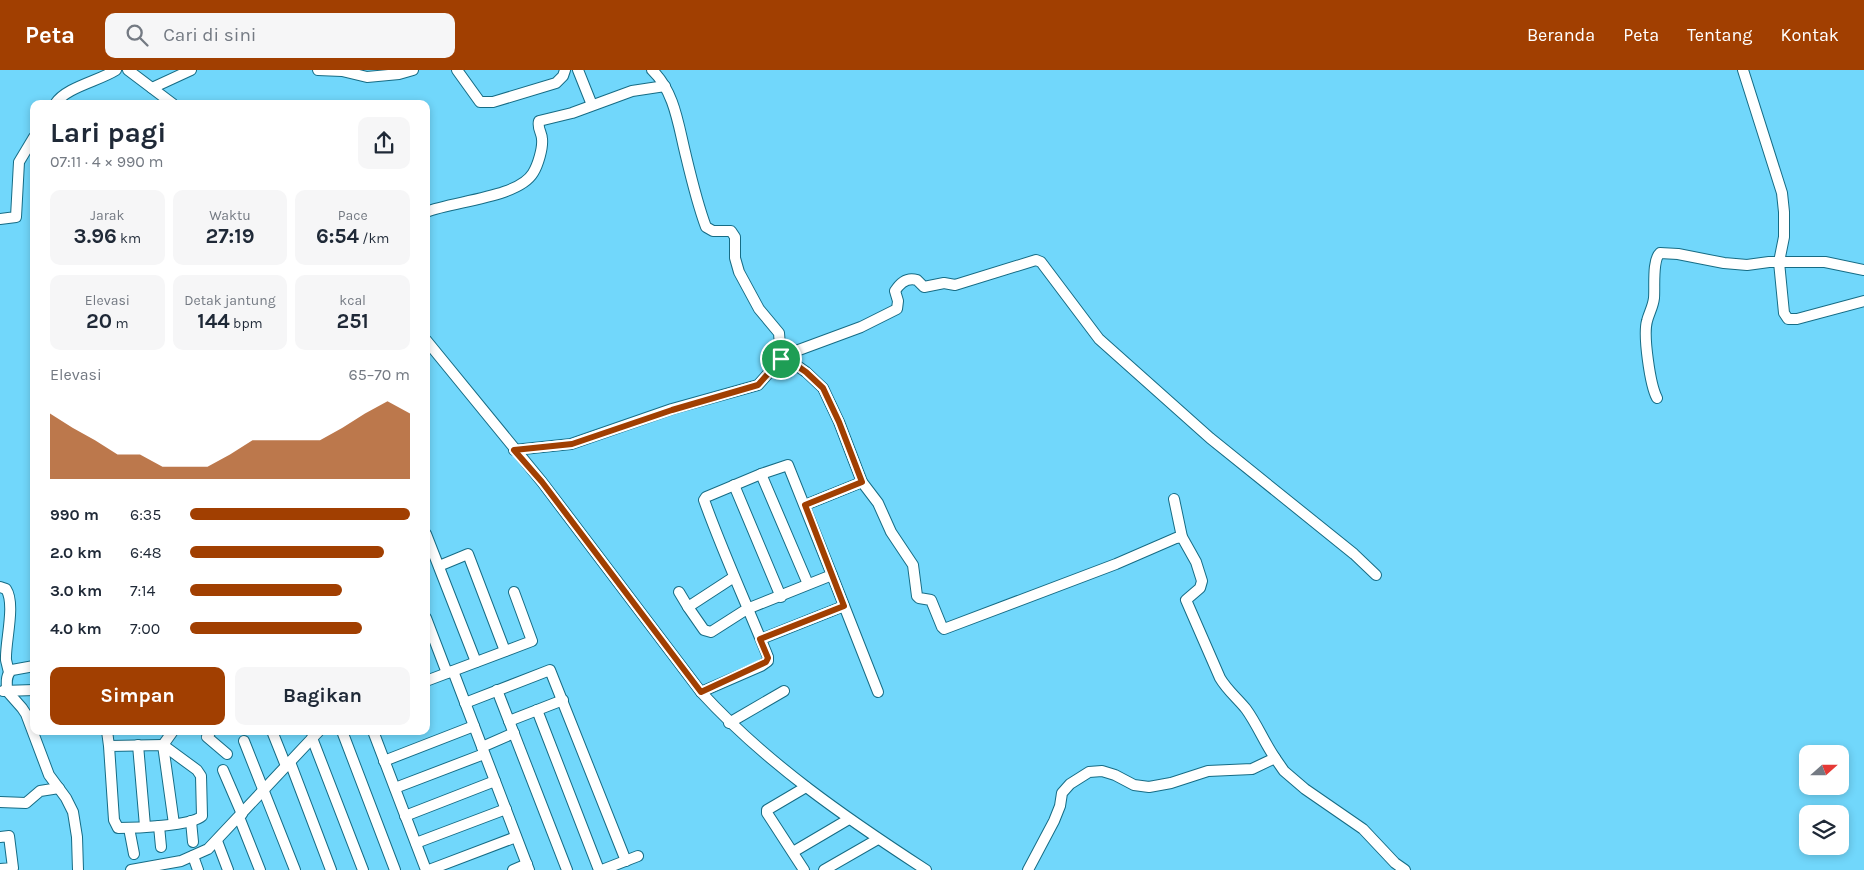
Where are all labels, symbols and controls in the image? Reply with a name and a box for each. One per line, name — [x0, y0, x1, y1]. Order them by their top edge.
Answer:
search box — [105, 13, 455, 58]
text: Peta — [25, 21, 75, 49]
icon: search — [123, 21, 151, 49]
text: Cari di sini — [163, 24, 257, 46]
text: Beranda — [1527, 24, 1595, 46]
text: Peta — [1623, 24, 1659, 46]
text: Tentang — [1687, 24, 1753, 46]
text: Kontak — [1781, 24, 1839, 46]
text: Lari pagi — [50, 116, 166, 149]
button: share — [358, 117, 410, 169]
text: 07:11 · 4 × 990 m — [50, 152, 164, 171]
text: Jarak — [90, 207, 124, 224]
text: Waktu — [209, 207, 251, 224]
text: Pace — [338, 207, 368, 224]
text: 3.96 — [74, 224, 117, 248]
text: 27:19 — [205, 224, 255, 248]
text: 6:54 — [316, 224, 359, 248]
text: km — [117, 230, 141, 247]
text: /km — [359, 230, 389, 247]
text: Elevasi — [85, 292, 130, 309]
text: Detak jantung — [184, 292, 276, 309]
text: kcal — [339, 292, 366, 309]
text: 20 — [86, 309, 112, 333]
text: 144 — [197, 309, 230, 333]
text: 251 — [336, 309, 369, 333]
text: m — [112, 315, 129, 332]
text: bpm — [230, 315, 263, 332]
pin — [760, 338, 802, 380]
icon: arrive — [767, 345, 795, 373]
text: Elevasi — [50, 365, 102, 384]
text: 65–70 m — [348, 365, 410, 384]
text: 990 m — [50, 505, 99, 524]
text: 6:35 — [130, 505, 161, 524]
text: 2.0 km — [50, 543, 102, 562]
text: 6:48 — [130, 543, 162, 562]
text: 3.0 km — [50, 581, 102, 600]
text: 7:14 — [130, 581, 155, 600]
text: 4.0 km — [50, 619, 102, 638]
text: 7:00 — [130, 619, 160, 638]
button: Simpan — [50, 667, 225, 725]
button: Bagikan — [235, 667, 410, 725]
north arrow — [1799, 745, 1849, 795]
map controls — [1799, 745, 1849, 855]
button: layers — [1799, 805, 1849, 855]

